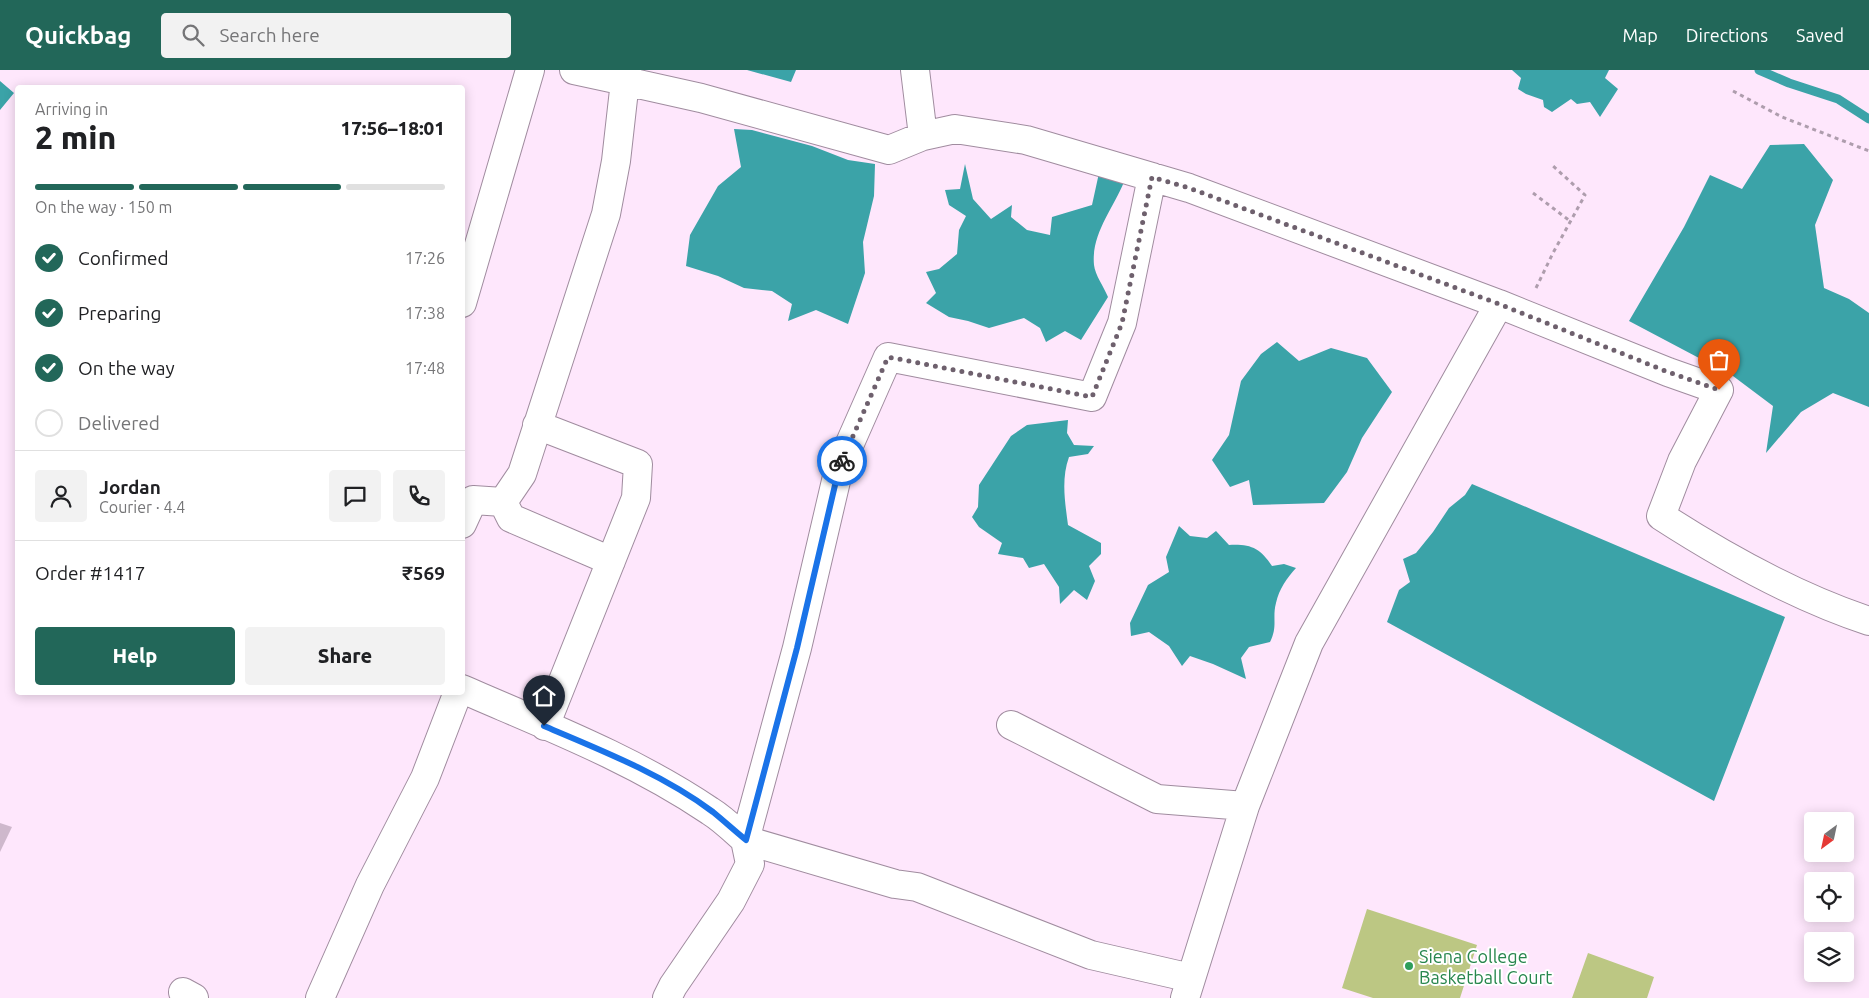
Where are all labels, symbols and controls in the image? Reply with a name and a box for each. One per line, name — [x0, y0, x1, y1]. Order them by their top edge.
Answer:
search box — [161, 13, 511, 58]
icon: search — [179, 21, 207, 49]
text: Quickbag — [25, 22, 131, 49]
text: Search here — [219, 24, 320, 46]
text: Map — [1622, 25, 1658, 45]
text: Directions — [1686, 25, 1768, 45]
text: Saved — [1796, 25, 1844, 45]
text: Arriving in — [35, 100, 108, 118]
text: 17:56–18:01 — [340, 117, 445, 139]
text: 2 min — [35, 119, 116, 155]
text: On the way · 150 m — [35, 198, 172, 216]
icon: check — [35, 244, 63, 272]
text: Confirmed — [78, 247, 169, 269]
text: 17:26 — [405, 249, 445, 267]
icon: check — [35, 299, 63, 327]
text: Preparing — [78, 302, 162, 324]
text: 17:38 — [405, 304, 445, 322]
pin — [1698, 339, 1740, 390]
icon: bag — [1705, 346, 1733, 374]
icon: check — [35, 354, 63, 382]
text: On the way — [78, 357, 175, 379]
text: 17:48 — [405, 359, 445, 377]
text: Delivered — [78, 412, 160, 434]
courier — [817, 436, 867, 486]
icon: bike — [828, 447, 856, 475]
button: person — [35, 470, 87, 522]
button: chat — [329, 470, 381, 522]
button: phone — [393, 470, 445, 522]
text: Jordan — [99, 476, 161, 498]
text: Courier · 4.4 — [99, 498, 185, 516]
text: Order #1417 — [35, 562, 145, 584]
text: ₹569 — [402, 562, 445, 584]
button: Help — [35, 627, 235, 685]
button: Share — [245, 627, 445, 685]
pin — [523, 675, 565, 726]
icon: home — [530, 682, 558, 710]
north arrow — [1804, 812, 1854, 862]
map controls — [1804, 812, 1854, 982]
button: locate — [1804, 872, 1854, 922]
button: layers — [1804, 932, 1854, 982]
place label: Siena College Basketball Court — [1419, 946, 1552, 987]
marker: Siena College Basketball Court — [1403, 960, 1415, 972]

